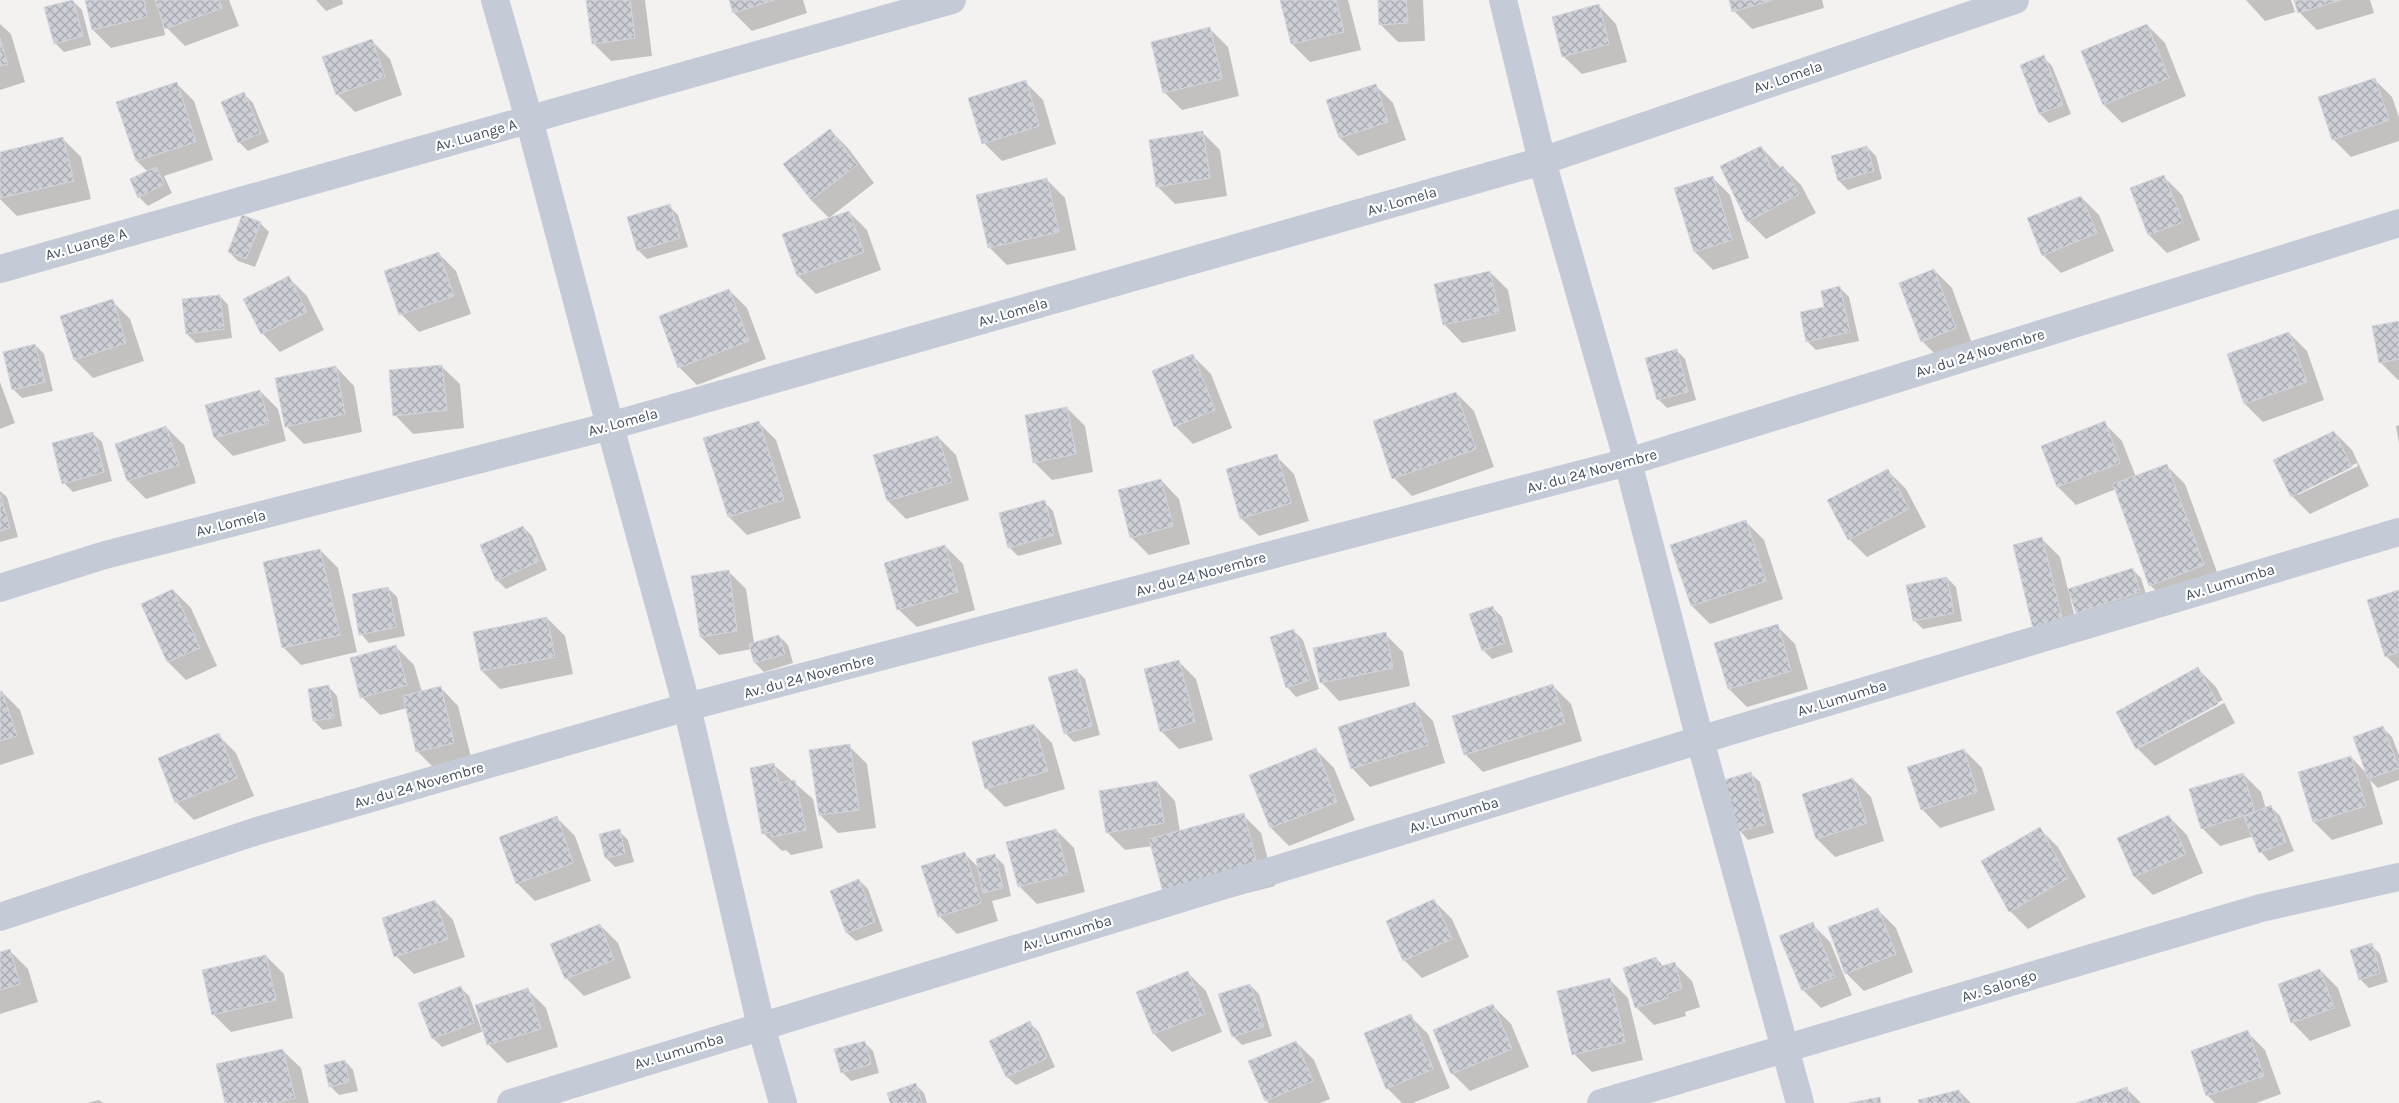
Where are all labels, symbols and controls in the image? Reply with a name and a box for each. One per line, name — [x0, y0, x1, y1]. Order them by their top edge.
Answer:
street label: Av. Lomela — [1751, 57, 1825, 97]
street label: Av. Luange A — [433, 115, 519, 155]
street label: Av. Lomela — [1365, 182, 1439, 220]
street label: Av. Luange A — [43, 224, 129, 264]
street label: Av. Lomela — [976, 293, 1050, 331]
street label: Av. du 24 Novembre — [1913, 325, 2047, 381]
street label: Av. Lomela — [586, 404, 660, 440]
street label: Av. du 24 Novembre — [1525, 445, 1659, 497]
street label: Av. Lomela — [194, 506, 268, 540]
street label: Av. du 24 Novembre — [1134, 548, 1268, 600]
street label: Av. Lumumba — [2183, 560, 2277, 604]
street label: Av. du 24 Novembre — [742, 650, 876, 702]
street label: Av. Lumumba — [1795, 676, 1889, 720]
street label: Av. du 24 Novembre — [352, 758, 486, 812]
street label: Av. Lumumba — [1407, 793, 1501, 837]
street label: Av. Lumumba — [1020, 911, 1114, 955]
street label: Av. Salongo — [1959, 966, 2039, 1006]
street label: Av. Lumumba — [632, 1029, 726, 1073]

